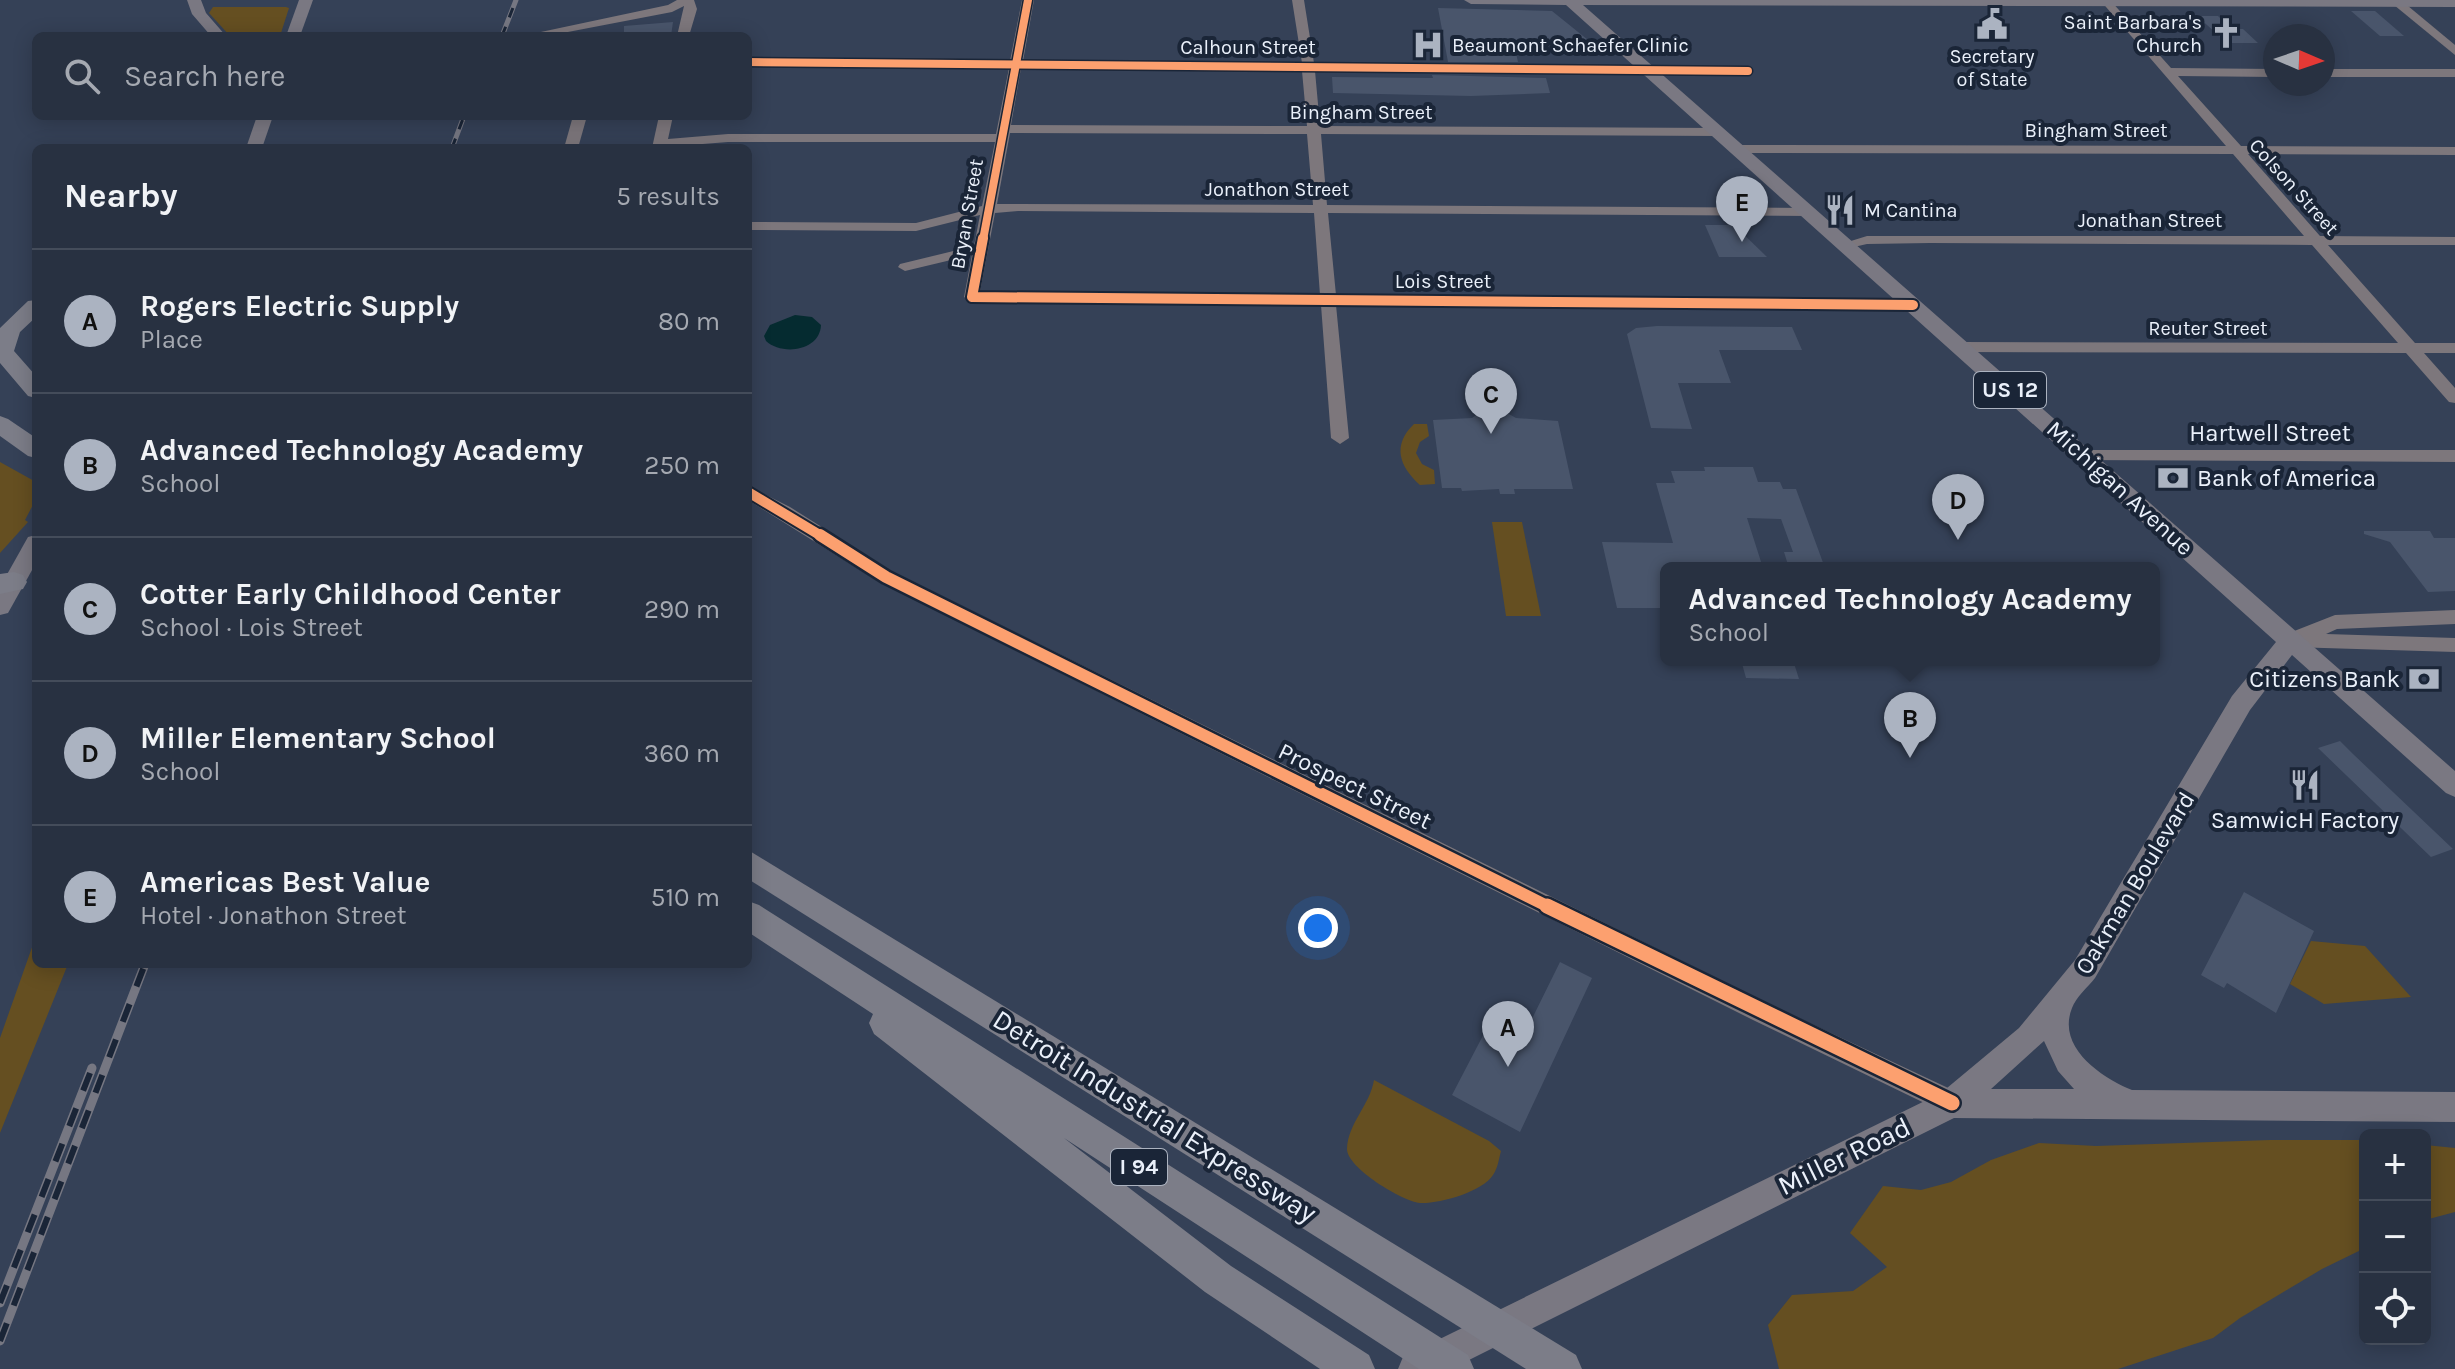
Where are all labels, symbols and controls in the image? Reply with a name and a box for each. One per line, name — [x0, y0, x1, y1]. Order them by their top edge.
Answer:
public building icon: Secretary of State — [1975, 7, 2009, 41]
place label: Saint Barbara's Church — [2064, 11, 2202, 57]
church icon: Saint Barbara's Church — [2209, 16, 2243, 50]
north arrow — [2263, 24, 2335, 96]
hospital icon: Beaumont Schaefer Clinic — [1411, 28, 1445, 62]
search box — [32, 32, 752, 120]
place label: Beaumont Schaefer Clinic — [1452, 34, 1689, 57]
street label: Calhoun Street — [1180, 36, 1316, 59]
place label: Secretary of State — [1949, 45, 2035, 91]
icon: search — [60, 54, 104, 98]
text: Search here — [124, 58, 285, 94]
street label: Bingham Street — [1289, 101, 1433, 124]
street label: Bingham Street — [2024, 119, 2168, 142]
street label: Colson Street — [2245, 134, 2344, 240]
street label: Bryan Street — [946, 157, 988, 271]
text: Nearby — [64, 176, 178, 216]
pin: E — [1716, 176, 1768, 242]
street label: Jonathon Street — [1205, 178, 1350, 201]
text: 5 results — [616, 181, 720, 212]
restaurant icon: M Cantina — [1823, 193, 1857, 227]
place label: M Cantina — [1864, 199, 1958, 222]
street label: Jonathan Street — [2078, 209, 2223, 232]
street label: Lois Street — [1395, 270, 1492, 293]
text: Rogers Electric Supply — [140, 288, 459, 324]
text: A — [82, 306, 98, 337]
text: 80 m — [658, 306, 720, 337]
street label: Reuter Street — [2148, 317, 2268, 340]
text: Place — [140, 324, 203, 355]
pin: C — [1465, 368, 1517, 434]
road number: US 12 — [1974, 372, 2046, 408]
street label: Michigan Avenue — [2041, 415, 2199, 561]
street label: Hartwell Street — [2189, 419, 2351, 447]
text: Advanced Technology Academy — [140, 432, 583, 468]
text: B — [82, 450, 98, 481]
text: 250 m — [644, 450, 720, 481]
bank icon: Bank of America — [2156, 461, 2190, 495]
place label: Bank of America — [2197, 464, 2376, 492]
text: School — [140, 468, 221, 499]
pin: D — [1932, 474, 1984, 540]
popup — [1660, 562, 2160, 666]
text: Cotter Early Childhood Center — [140, 576, 561, 612]
text: Advanced Technology Academy — [1689, 581, 2132, 617]
text: C — [82, 594, 98, 625]
text: 290 m — [644, 594, 720, 625]
text: School · Lois Street — [140, 612, 363, 643]
text: School — [1689, 617, 1769, 648]
bank icon: Citizens Bank — [2407, 662, 2441, 696]
place label: Citizens Bank — [2249, 665, 2400, 693]
pin: B — [1884, 692, 1936, 758]
text: Miller Elementary School — [140, 720, 496, 756]
street label: Prospect Street — [1274, 737, 1436, 835]
text: D — [81, 738, 99, 769]
text: 360 m — [644, 738, 720, 769]
text: School — [140, 756, 221, 787]
restaurant icon: SamwicH Factory — [2288, 768, 2322, 802]
street label: Oakman Boulevard — [2069, 787, 2201, 979]
place label: SamwicH Factory — [2211, 806, 2399, 834]
text: Americas Best Value — [140, 864, 430, 900]
text: E — [82, 882, 98, 913]
text: 510 m — [651, 882, 720, 913]
text: Hotel · Jonathon Street — [140, 900, 407, 931]
your location — [1298, 908, 1338, 948]
pin: A — [1482, 1001, 1534, 1067]
street label: Detroit Industrial Expressway — [987, 1003, 1323, 1229]
street label: Miller Road — [1772, 1110, 1916, 1202]
map controls — [2359, 1129, 2431, 1345]
button: + — [2359, 1129, 2431, 1201]
road number: I 94 — [1111, 1149, 1167, 1185]
button: − — [2359, 1201, 2431, 1273]
button: locate — [2359, 1273, 2431, 1345]

